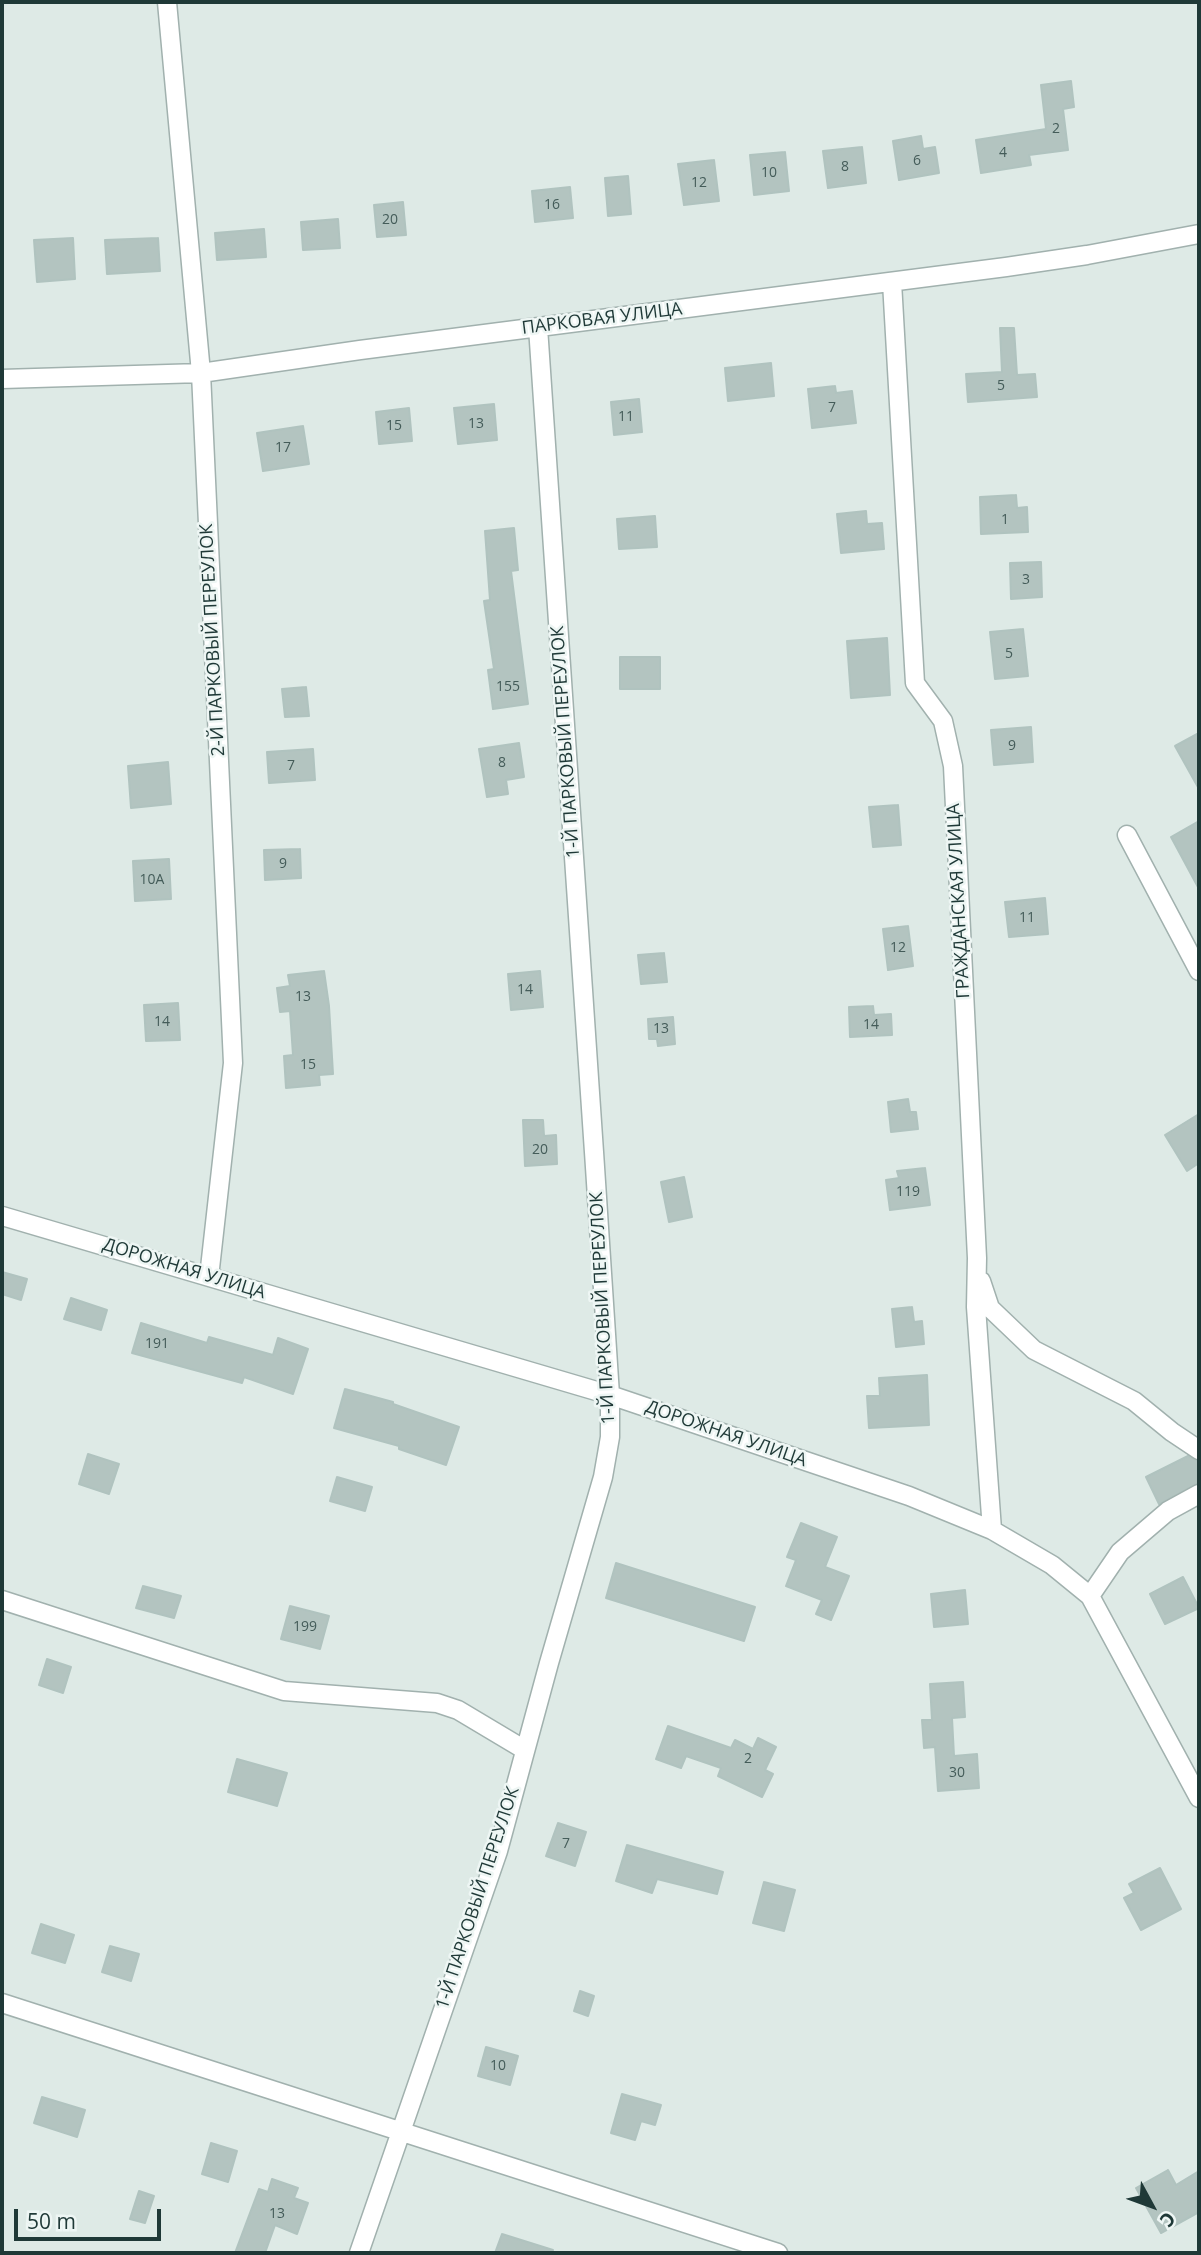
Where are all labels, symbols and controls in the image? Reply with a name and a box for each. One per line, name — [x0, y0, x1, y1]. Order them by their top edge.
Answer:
house number: 2 — [1052, 121, 1060, 137]
house number: 4 — [999, 145, 1007, 161]
house number: 6 — [913, 153, 921, 169]
house number: 8 — [841, 159, 849, 175]
house number: 10 — [761, 165, 777, 181]
house number: 12 — [691, 175, 707, 191]
house number: 16 — [544, 197, 560, 213]
house number: 20 — [382, 212, 398, 228]
street label: ПАРКОВАЯ УЛИЦА — [521, 298, 683, 340]
house number: 5 — [997, 378, 1005, 394]
house number: 7 — [828, 400, 836, 416]
house number: 11 — [618, 409, 634, 425]
house number: 13 — [468, 416, 484, 432]
house number: 15 — [386, 418, 402, 434]
house number: 17 — [275, 440, 291, 456]
house number: 1 — [1001, 512, 1009, 528]
street label: 2-Й ПАРКОВЫЙ ПЕРЕУЛОК — [196, 523, 230, 757]
house number: 3 — [1022, 572, 1030, 588]
street label: 1-Й ПАРКОВЫЙ ПЕРЕУЛОК — [547, 625, 585, 859]
house number: 5 — [1005, 646, 1013, 662]
house number: 155 — [496, 679, 520, 695]
house number: 9 — [1008, 738, 1016, 754]
house number: 8 — [498, 755, 506, 771]
house number: 7 — [287, 758, 295, 774]
street label: ГРАЖДАНСКАЯ УЛИЦА — [943, 803, 975, 999]
house number: 9 — [279, 856, 287, 872]
house number: 10А — [140, 872, 164, 888]
house number: 11 — [1019, 910, 1035, 926]
house number: 12 — [890, 940, 906, 956]
house number: 14 — [517, 982, 533, 998]
house number: 13 — [295, 989, 311, 1005]
house number: 14 — [154, 1014, 170, 1030]
house number: 14 — [863, 1017, 879, 1033]
house number: 13 — [653, 1021, 669, 1037]
house number: 15 — [300, 1057, 316, 1073]
house number: 20 — [532, 1142, 548, 1158]
house number: 119 — [896, 1184, 920, 1200]
street label: 1-Й ПАРКОВЫЙ ПЕРЕУЛОК — [586, 1191, 620, 1425]
street label: ДОРОЖНАЯ УЛИЦА — [100, 1234, 268, 1304]
house number: 191 — [145, 1336, 169, 1352]
street label: ДОРОЖНАЯ УЛИЦА — [643, 1396, 809, 1472]
house number: 199 — [293, 1619, 317, 1635]
house number: 2 — [744, 1751, 752, 1767]
house number: 30 — [949, 1765, 965, 1781]
street label: 1-Й ПАРКОВЫЙ ПЕРЕУЛОК — [432, 1784, 524, 2012]
house number: 7 — [562, 1836, 570, 1852]
house number: 10 — [490, 2058, 506, 2074]
north arrow — [1117, 2171, 1187, 2241]
scale bar — [18, 2196, 164, 2240]
house number: 13 — [269, 2206, 285, 2222]
text: 50 m — [27, 2207, 76, 2235]
text: С — [1154, 2207, 1182, 2233]

